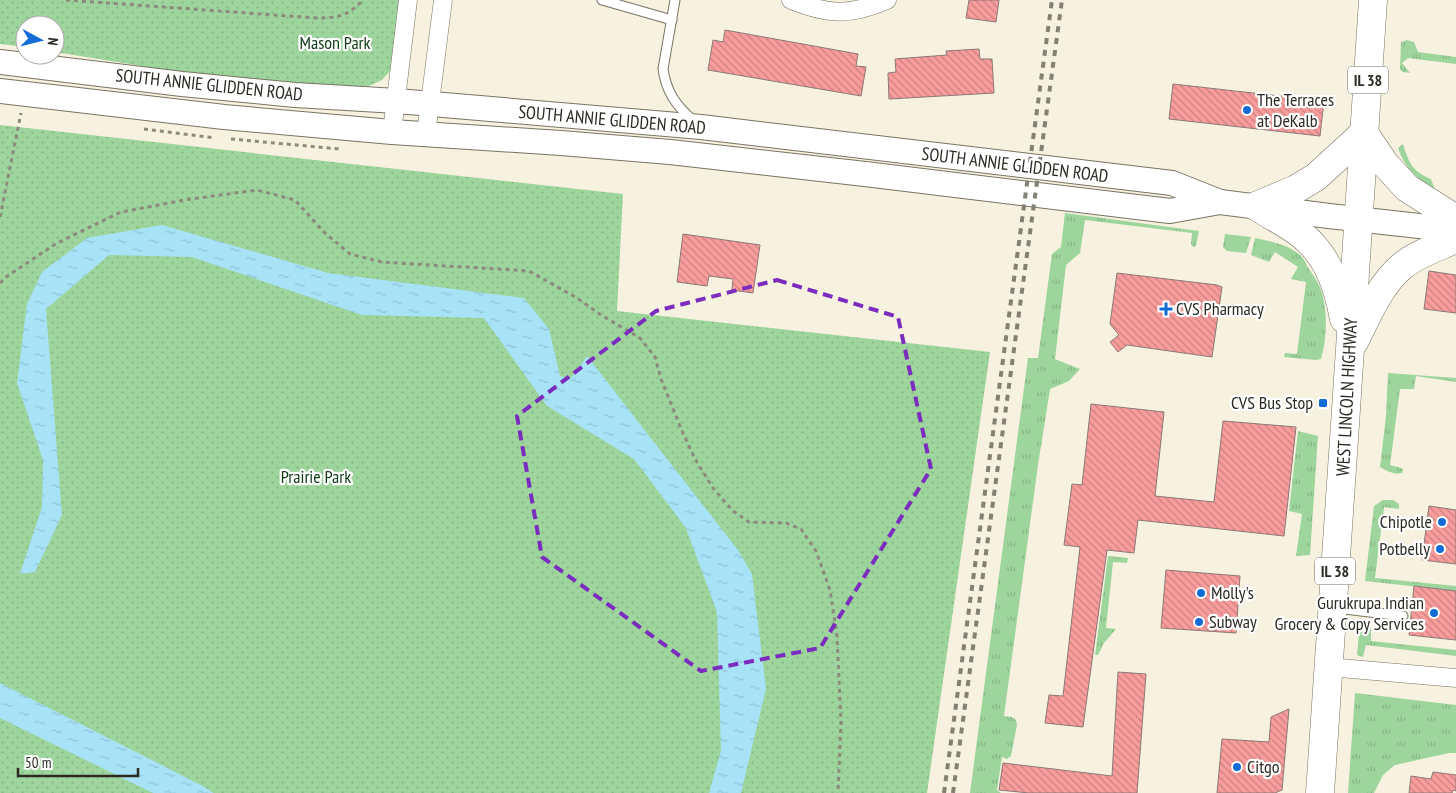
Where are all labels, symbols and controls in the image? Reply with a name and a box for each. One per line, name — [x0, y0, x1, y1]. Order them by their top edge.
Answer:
north arrow — [15, 15, 65, 65]
park label: Mason Park — [300, 31, 371, 54]
text: N — [44, 37, 62, 46]
street label: SOUTH ANNIE GLIDDEN ROAD — [114, 63, 304, 106]
road number: IL 38 — [1348, 66, 1388, 94]
place label: The Terraces at DeKalb — [1257, 88, 1334, 132]
street label: SOUTH ANNIE GLIDDEN ROAD — [517, 100, 707, 139]
marker: The Terraces at DeKalb — [1241, 104, 1253, 116]
street label: SOUTH ANNIE GLIDDEN ROAD — [920, 142, 1110, 187]
place label: CVS Pharmacy — [1176, 297, 1264, 320]
marker: CVS Pharmacy — [1160, 303, 1172, 315]
street label: WEST LINCOLN HIGHWAY — [1331, 316, 1362, 477]
place label: CVS Bus Stop — [1231, 391, 1313, 414]
marker: CVS Bus Stop — [1317, 397, 1329, 409]
park label: Prairie Park — [281, 465, 351, 488]
place label: Chipotle — [1380, 510, 1432, 533]
marker: Chipotle — [1436, 516, 1448, 528]
place label: Potbelly — [1379, 537, 1430, 560]
marker: Potbelly — [1434, 543, 1446, 555]
road number: IL 38 — [1315, 558, 1355, 584]
place label: Molly's — [1211, 581, 1254, 604]
marker: Molly's — [1195, 587, 1207, 599]
place label: Gurukrupa Indian Grocery & Copy Services — [1274, 591, 1424, 635]
marker: Gurukrupa Indian Grocery & Copy Services — [1428, 607, 1440, 619]
place label: Subway — [1209, 610, 1257, 633]
marker: Subway — [1193, 616, 1205, 628]
scale bar — [18, 746, 138, 778]
text: 50 m — [25, 753, 51, 772]
place label: Citgo — [1247, 755, 1280, 778]
marker: Citgo — [1231, 761, 1243, 773]

